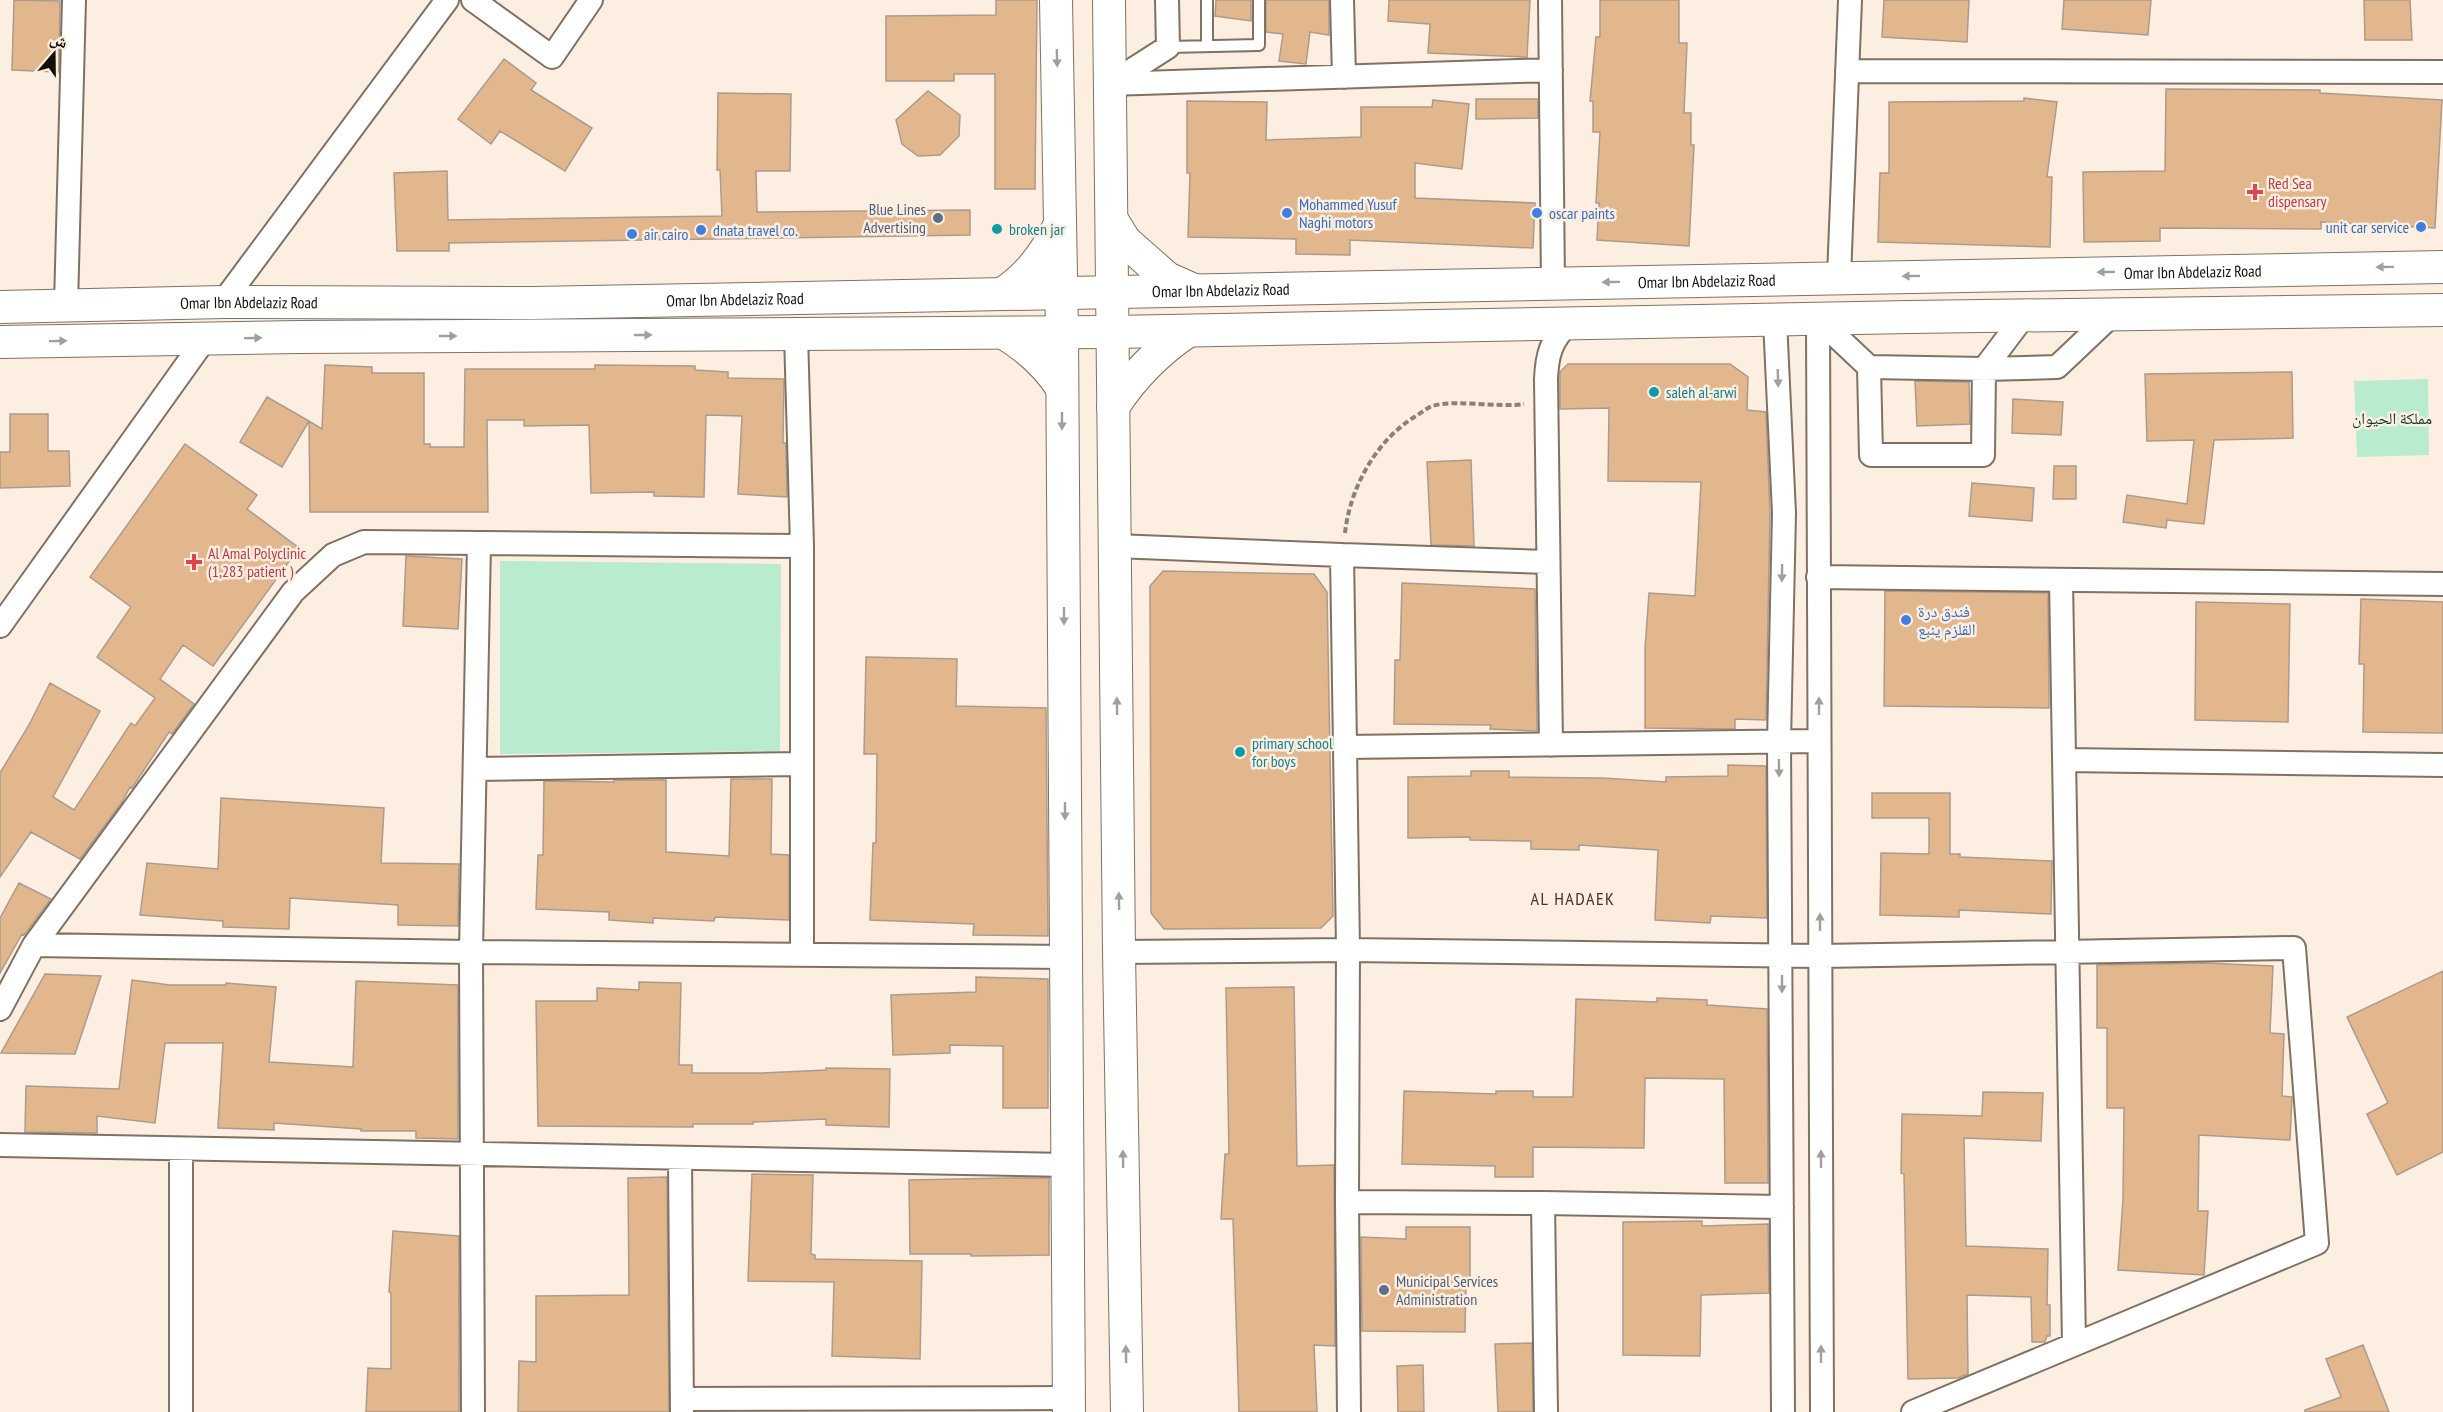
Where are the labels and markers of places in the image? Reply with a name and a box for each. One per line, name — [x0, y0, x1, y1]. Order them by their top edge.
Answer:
place label: Red Sea dispensary — [2268, 173, 2327, 211]
marker: Red Sea dispensary — [2246, 183, 2264, 201]
place label: Mohammed Yusuf Naghi motors — [1299, 194, 1398, 232]
place label: Blue Lines Advertising — [863, 199, 926, 237]
place label: oscar paints — [1549, 203, 1615, 223]
marker: Mohammed Yusuf Naghi motors — [1280, 206, 1294, 220]
marker: oscar paints — [1530, 206, 1544, 220]
marker: Blue Lines Advertising — [931, 211, 945, 225]
place label: unit car service — [2326, 217, 2409, 237]
place label: broken jar — [1009, 219, 1065, 239]
place label: dnata travel co. — [713, 220, 798, 240]
marker: unit car service — [2414, 220, 2428, 234]
marker: broken jar — [990, 222, 1004, 236]
marker: dnata travel co. — [694, 223, 708, 237]
place label: air cairo — [644, 224, 689, 244]
marker: air cairo — [625, 227, 639, 241]
place label: saleh al-arwi — [1666, 382, 1737, 402]
marker: saleh al-arwi — [1647, 385, 1661, 399]
place label: Al Amal Polyclinic (1,283 patient ) — [208, 543, 307, 581]
marker: Al Amal Polyclinic (1,283 patient ) — [185, 553, 203, 571]
place label: فندق درة القلزم ينبع — [1918, 601, 1975, 640]
marker: فندق درة القلزم ينبع — [1899, 613, 1913, 627]
place label: primary school for boys — [1252, 733, 1333, 771]
marker: primary school for boys — [1233, 745, 1247, 759]
place label: Municipal Services Administration — [1396, 1271, 1498, 1309]
marker: Municipal Services Administration — [1377, 1283, 1391, 1297]

